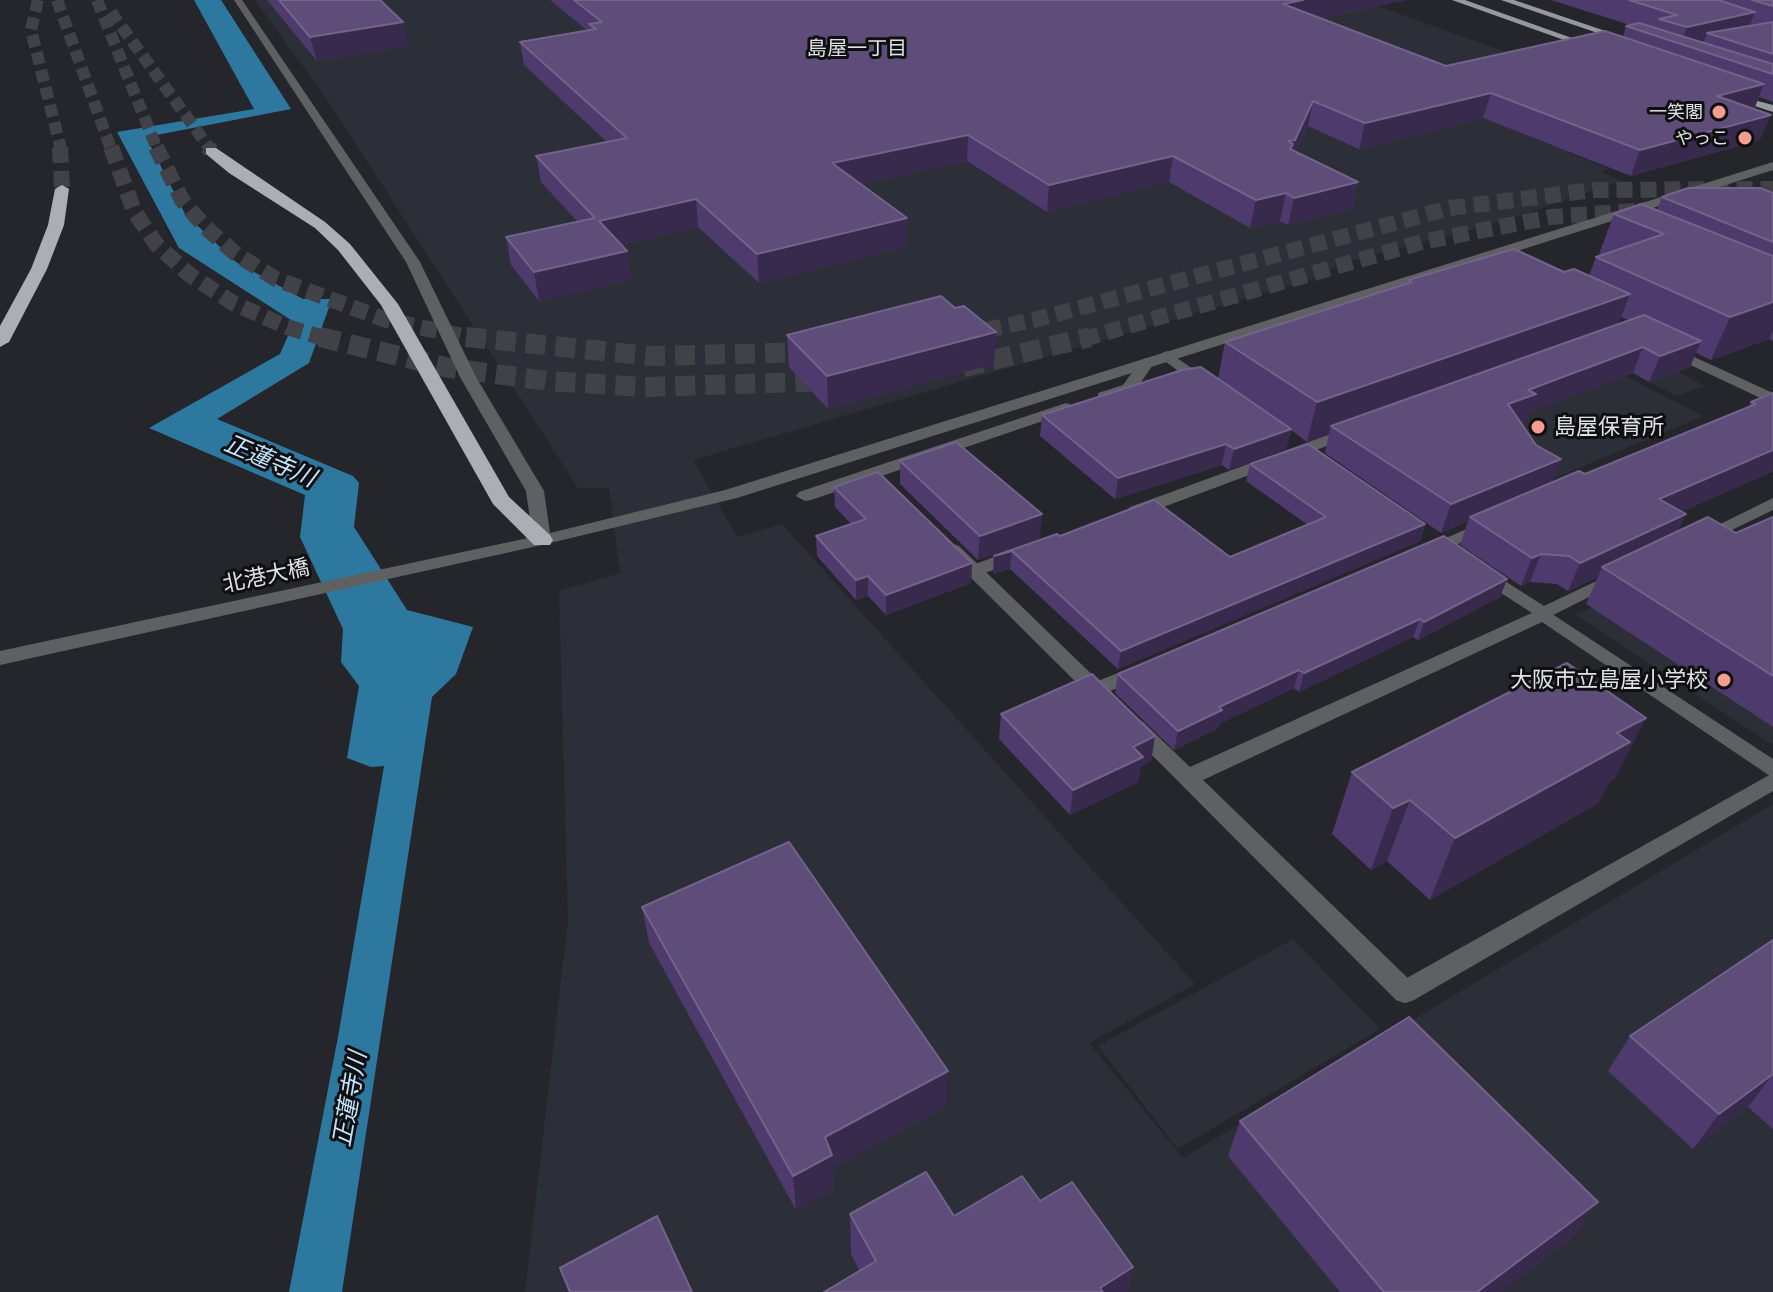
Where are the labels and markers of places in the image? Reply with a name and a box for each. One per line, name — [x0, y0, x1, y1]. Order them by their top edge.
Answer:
place label: 一笑閣 — [1649, 101, 1703, 123]
marker: 一笑閣 — [1710, 103, 1728, 121]
place label: やっこ — [1675, 127, 1729, 149]
marker: やっこ — [1736, 129, 1754, 147]
place label: 島屋保育所 — [1554, 414, 1664, 440]
marker: 島屋保育所 — [1529, 418, 1547, 436]
place label: 大阪市立島屋小学校 — [1510, 667, 1708, 693]
marker: 大阪市立島屋小学校 — [1715, 671, 1733, 689]

